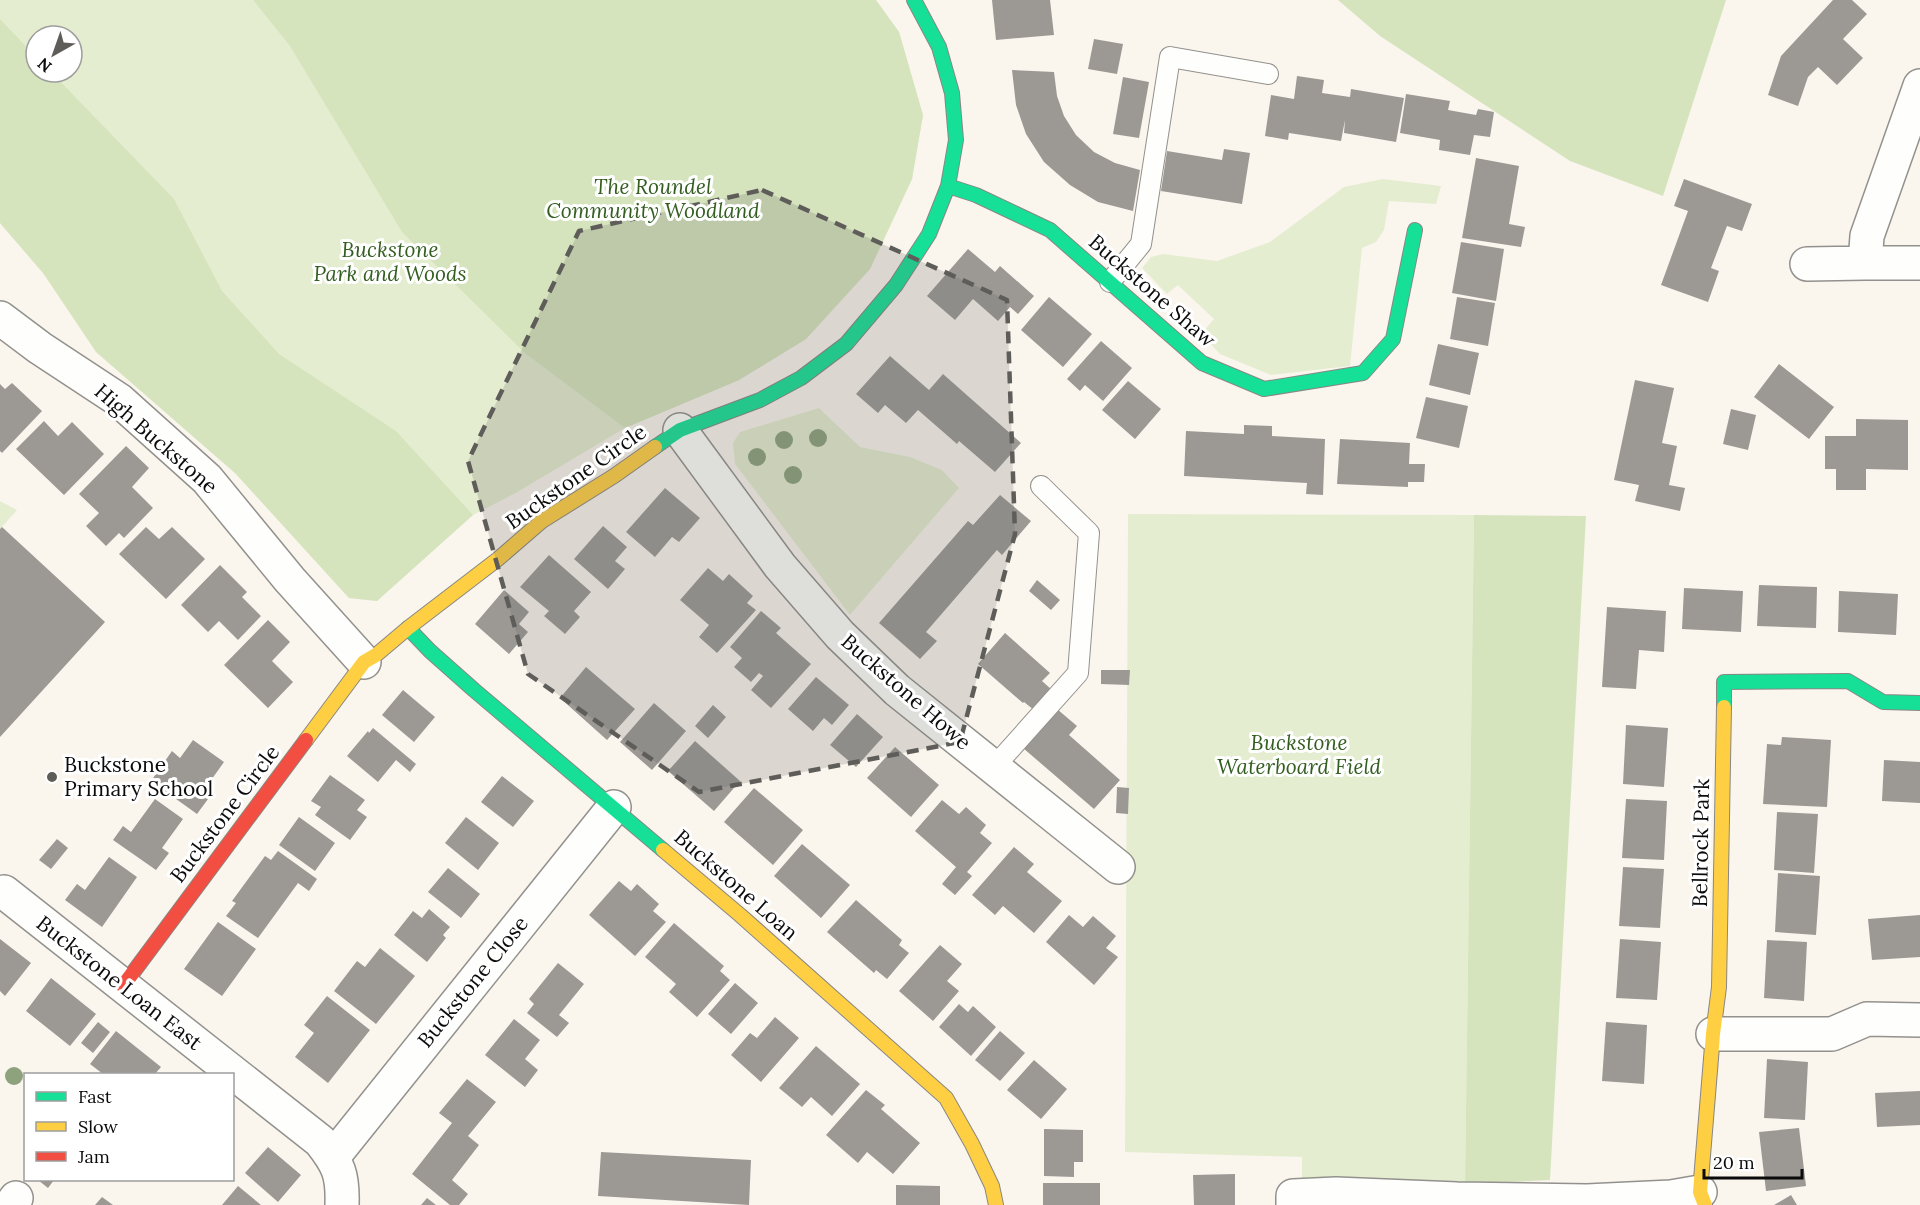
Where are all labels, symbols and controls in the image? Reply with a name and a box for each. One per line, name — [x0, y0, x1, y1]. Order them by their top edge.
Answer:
north arrow — [24, 24, 84, 84]
text: N — [33, 54, 56, 77]
park label: The Roundel Community Woodland — [546, 173, 760, 224]
street label: Buckstone Shaw — [1083, 228, 1222, 353]
park label: Buckstone Park and Woods — [313, 236, 467, 287]
street label: High Buckstone — [89, 378, 223, 500]
street label: Buckstone Circle — [500, 418, 651, 535]
street label: Buckstone Howe — [836, 628, 977, 755]
park label: Buckstone Waterboard Field — [1217, 729, 1381, 780]
street label: Buckstone Circle — [164, 739, 285, 888]
place label: Buckstone Primary School — [64, 751, 213, 802]
marker: Buckstone Primary School — [45, 770, 59, 784]
street label: Bellrock Park — [1686, 778, 1715, 908]
street label: Buckstone Loan — [669, 823, 804, 946]
street label: Buckstone Loan East — [31, 909, 208, 1056]
street label: Buckstone Close — [411, 910, 534, 1053]
legend — [24, 1073, 234, 1181]
text: Fast — [78, 1085, 112, 1108]
text: Slow — [78, 1115, 118, 1138]
scale bar — [1704, 1142, 1802, 1180]
text: Jam — [77, 1145, 110, 1168]
text: 20 m — [1713, 1151, 1755, 1174]

